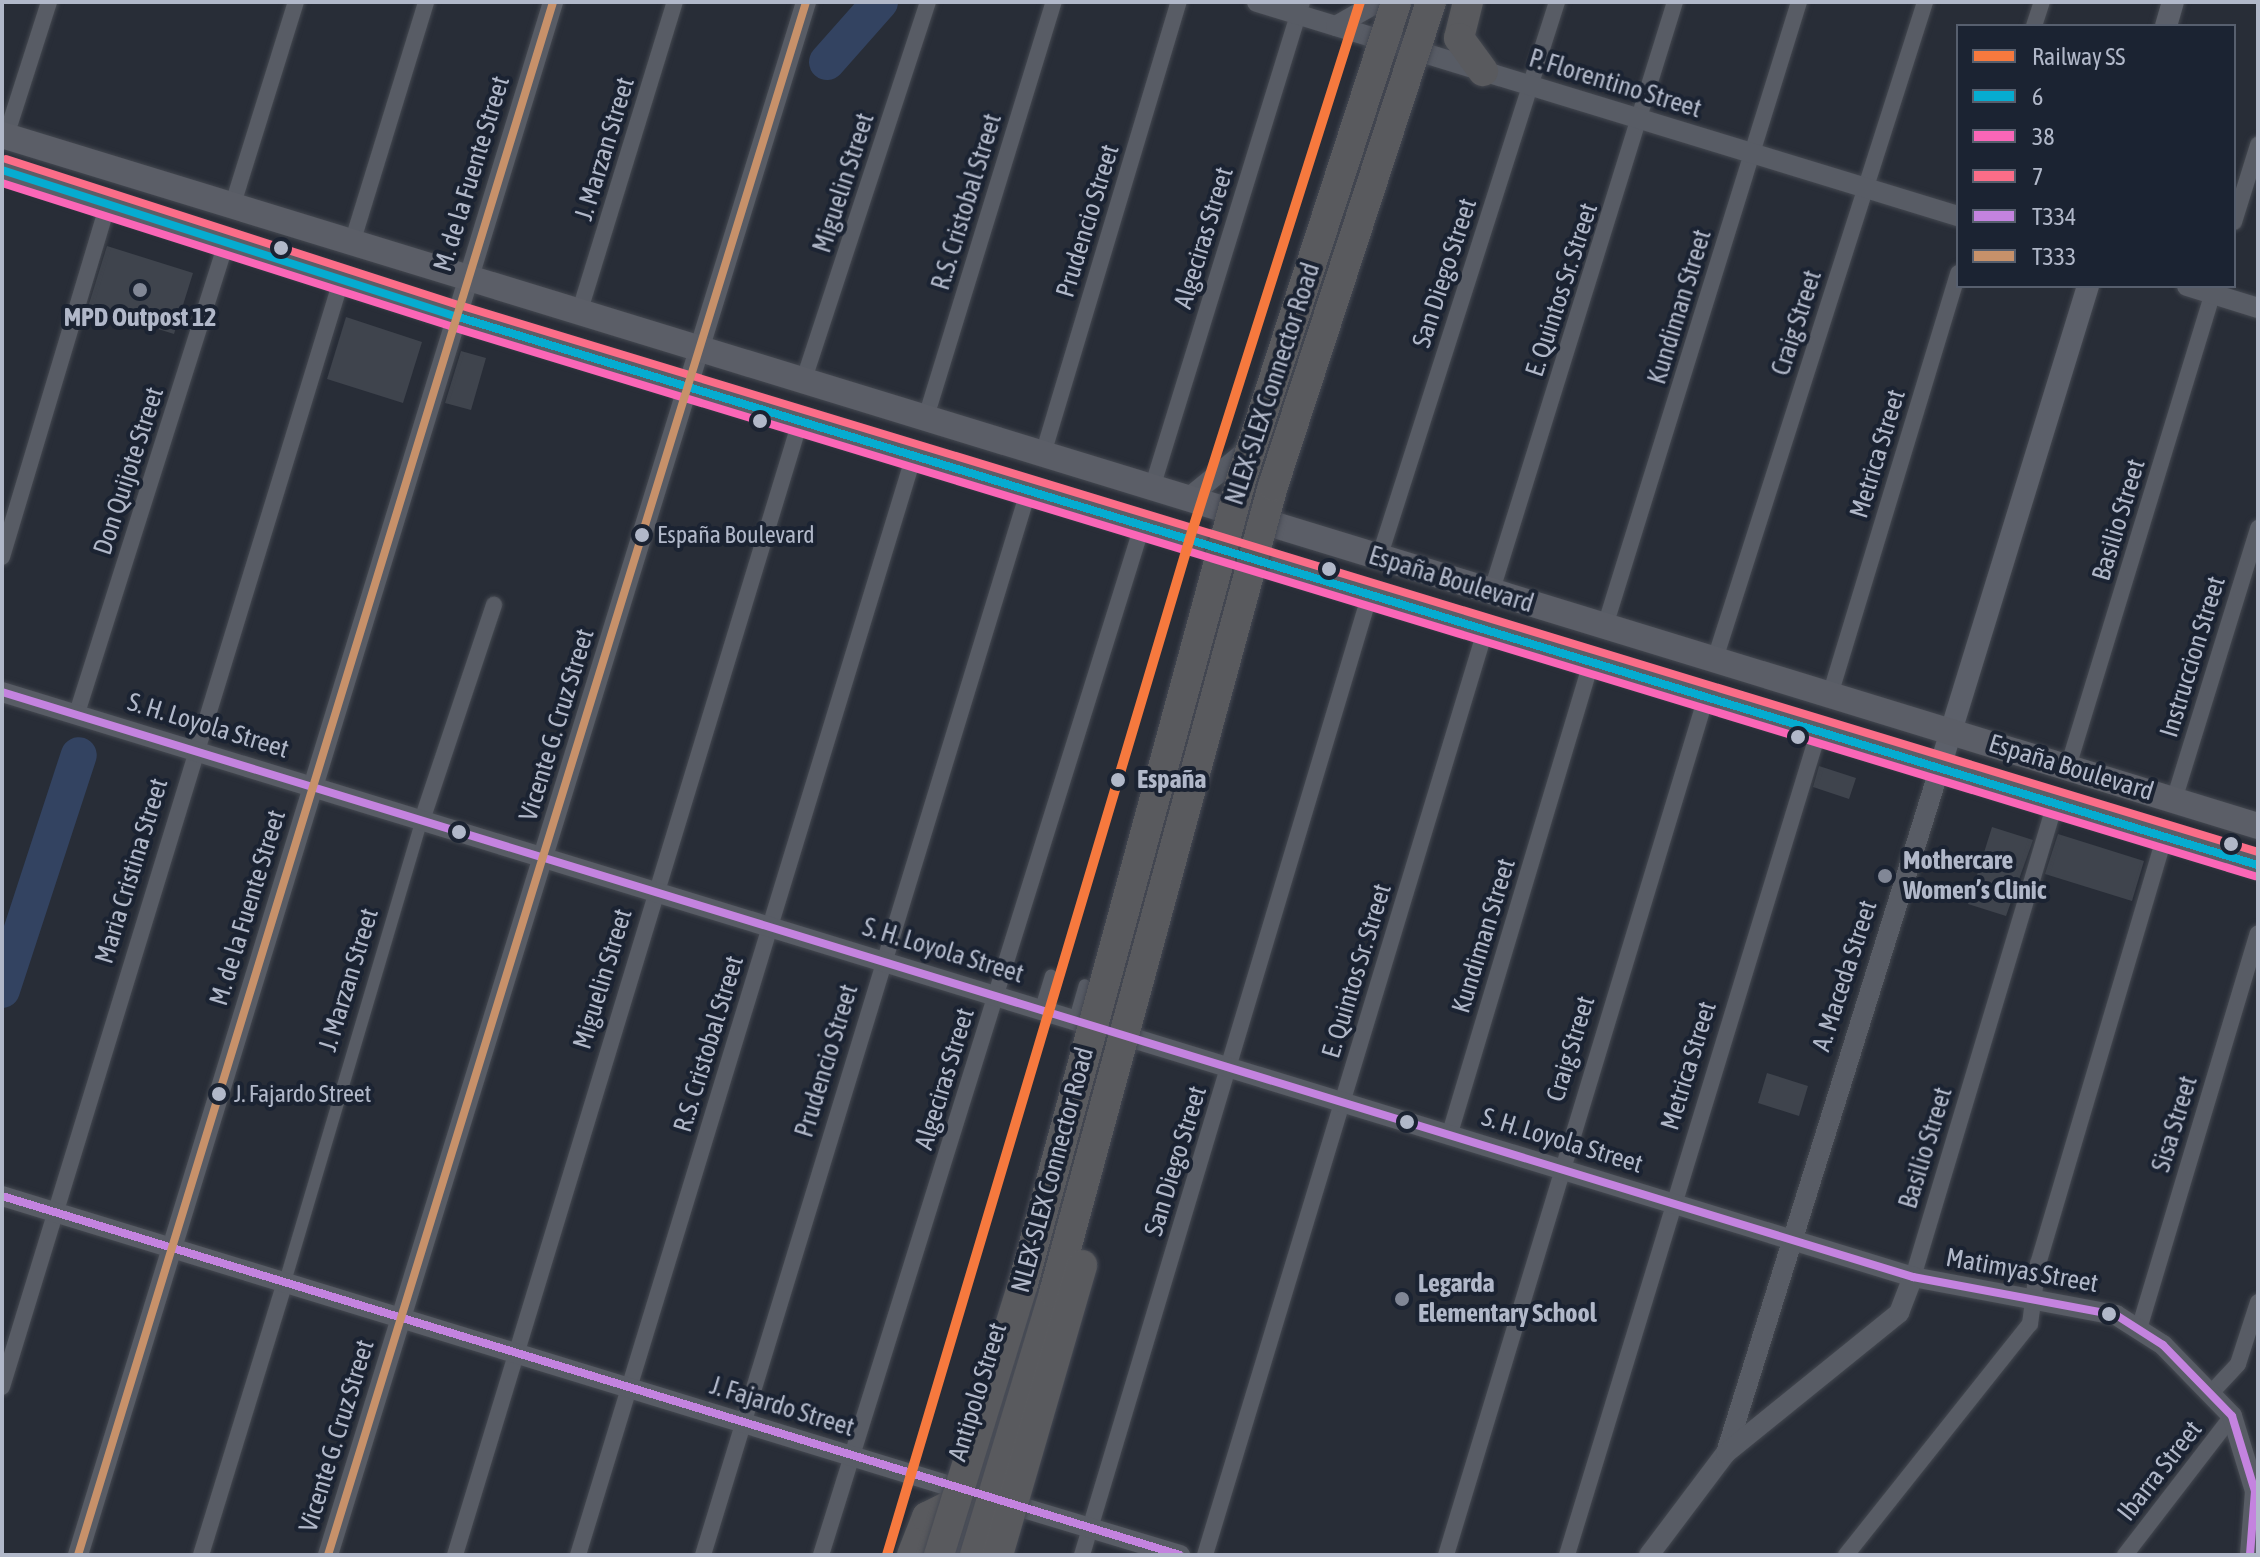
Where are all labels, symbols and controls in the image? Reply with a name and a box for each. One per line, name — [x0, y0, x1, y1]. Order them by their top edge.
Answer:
legend — [1956, 24, 2236, 288]
street label: P. Florentino Street — [1525, 43, 1705, 125]
text: Railway SS — [2032, 43, 2125, 70]
street label: M. de la Fuente Street — [427, 73, 517, 275]
street label: J. Marzan Street — [568, 74, 642, 224]
text: 6 — [2032, 83, 2043, 110]
street label: Miguelin Street — [807, 109, 881, 257]
street label: R.S. Cristobal Street — [925, 110, 1009, 294]
text: 38 — [2032, 123, 2055, 150]
street label: Prudencio Street — [1050, 141, 1126, 301]
text: 7 — [2032, 163, 2043, 190]
street label: Algeciras Street — [1168, 164, 1240, 312]
street label: San Diego Street — [1406, 194, 1484, 352]
street label: E. Quintos Sr. Street — [1519, 199, 1605, 381]
text: T334 — [2032, 203, 2076, 230]
street label: Kundiman Street — [1642, 226, 1718, 388]
unlabelled marker — [273, 240, 289, 256]
text: T333 — [2032, 243, 2076, 270]
street label: NLEX-SLEX Connector Road — [1219, 259, 1327, 509]
street label: Craig Street — [1765, 266, 1829, 380]
marker: MPD Outpost 12 — [131, 281, 149, 299]
place label: MPD Outpost 12 — [64, 302, 216, 334]
street label: Don Quijote Street — [87, 383, 171, 559]
street label: Metrica Street — [1844, 386, 1912, 522]
unlabelled marker — [752, 413, 768, 429]
street label: Basilio Street — [2086, 456, 2152, 584]
place label: España Boulevard — [657, 521, 815, 549]
marker: España Boulevard — [634, 527, 650, 543]
street label: España Boulevard — [1365, 540, 1537, 620]
unlabelled marker — [1321, 561, 1337, 577]
street label: Instruccion Street — [2154, 573, 2232, 741]
street label: Vicente G. Cruz Street — [513, 625, 601, 825]
street label: S. H. Loyola Street — [124, 687, 292, 765]
street label: España Boulevard — [1985, 728, 2157, 808]
unlabelled marker — [1790, 729, 1806, 745]
place label: España — [1137, 764, 1206, 796]
marker: España — [1106, 768, 1130, 792]
street label: Maria Cristina Street — [89, 775, 175, 967]
street label: M. de la Fuente Street — [203, 807, 293, 1009]
unlabelled marker — [451, 824, 467, 840]
unlabelled marker — [2223, 836, 2239, 852]
place label: Mothercare Women’s Clinic — [1903, 845, 2046, 906]
street label: Kundiman Street — [1446, 855, 1522, 1017]
marker: Mothercare Women’s Clinic — [1874, 865, 1896, 887]
street label: E. Quintos Sr. Street — [1316, 880, 1398, 1062]
street label: A. Maceda Street — [1806, 897, 1884, 1055]
street label: J. Marzan Street — [312, 905, 386, 1055]
street label: Miguelin Street — [567, 905, 639, 1053]
street label: S. H. Loyola Street — [859, 912, 1027, 990]
street label: R.S. Cristobal Street — [667, 952, 751, 1136]
street label: Prudencio Street — [789, 981, 865, 1141]
street label: Craig Street — [1540, 992, 1602, 1106]
street label: Metrica Street — [1655, 998, 1723, 1134]
street label: Algeciras Street — [909, 1005, 981, 1153]
street label: NLEX-SLEX Connector Road — [1005, 1044, 1101, 1296]
street label: Sisa Street — [2146, 1072, 2204, 1176]
place label: J. Fajardo Street — [234, 1080, 371, 1108]
street label: San Diego Street — [1138, 1082, 1214, 1240]
street label: Basilio Street — [1893, 1084, 1959, 1212]
marker: J. Fajardo Street — [211, 1086, 227, 1102]
street label: S. H. Loyola Street — [1478, 1102, 1646, 1180]
unlabelled marker — [1399, 1114, 1415, 1130]
street label: Matimyas Street — [1943, 1242, 2101, 1300]
place label: Legarda Elementary School — [1418, 1268, 1597, 1330]
marker: Legarda Elementary School — [1393, 1290, 1411, 1308]
unlabelled marker — [2101, 1306, 2117, 1322]
street label: Antipolo Street — [942, 1319, 1014, 1465]
street label: Vicente G. Cruz Street — [293, 1336, 381, 1536]
street label: J. Fajardo Street — [706, 1370, 858, 1444]
street label: Ibarra Street — [2111, 1415, 2209, 1527]

